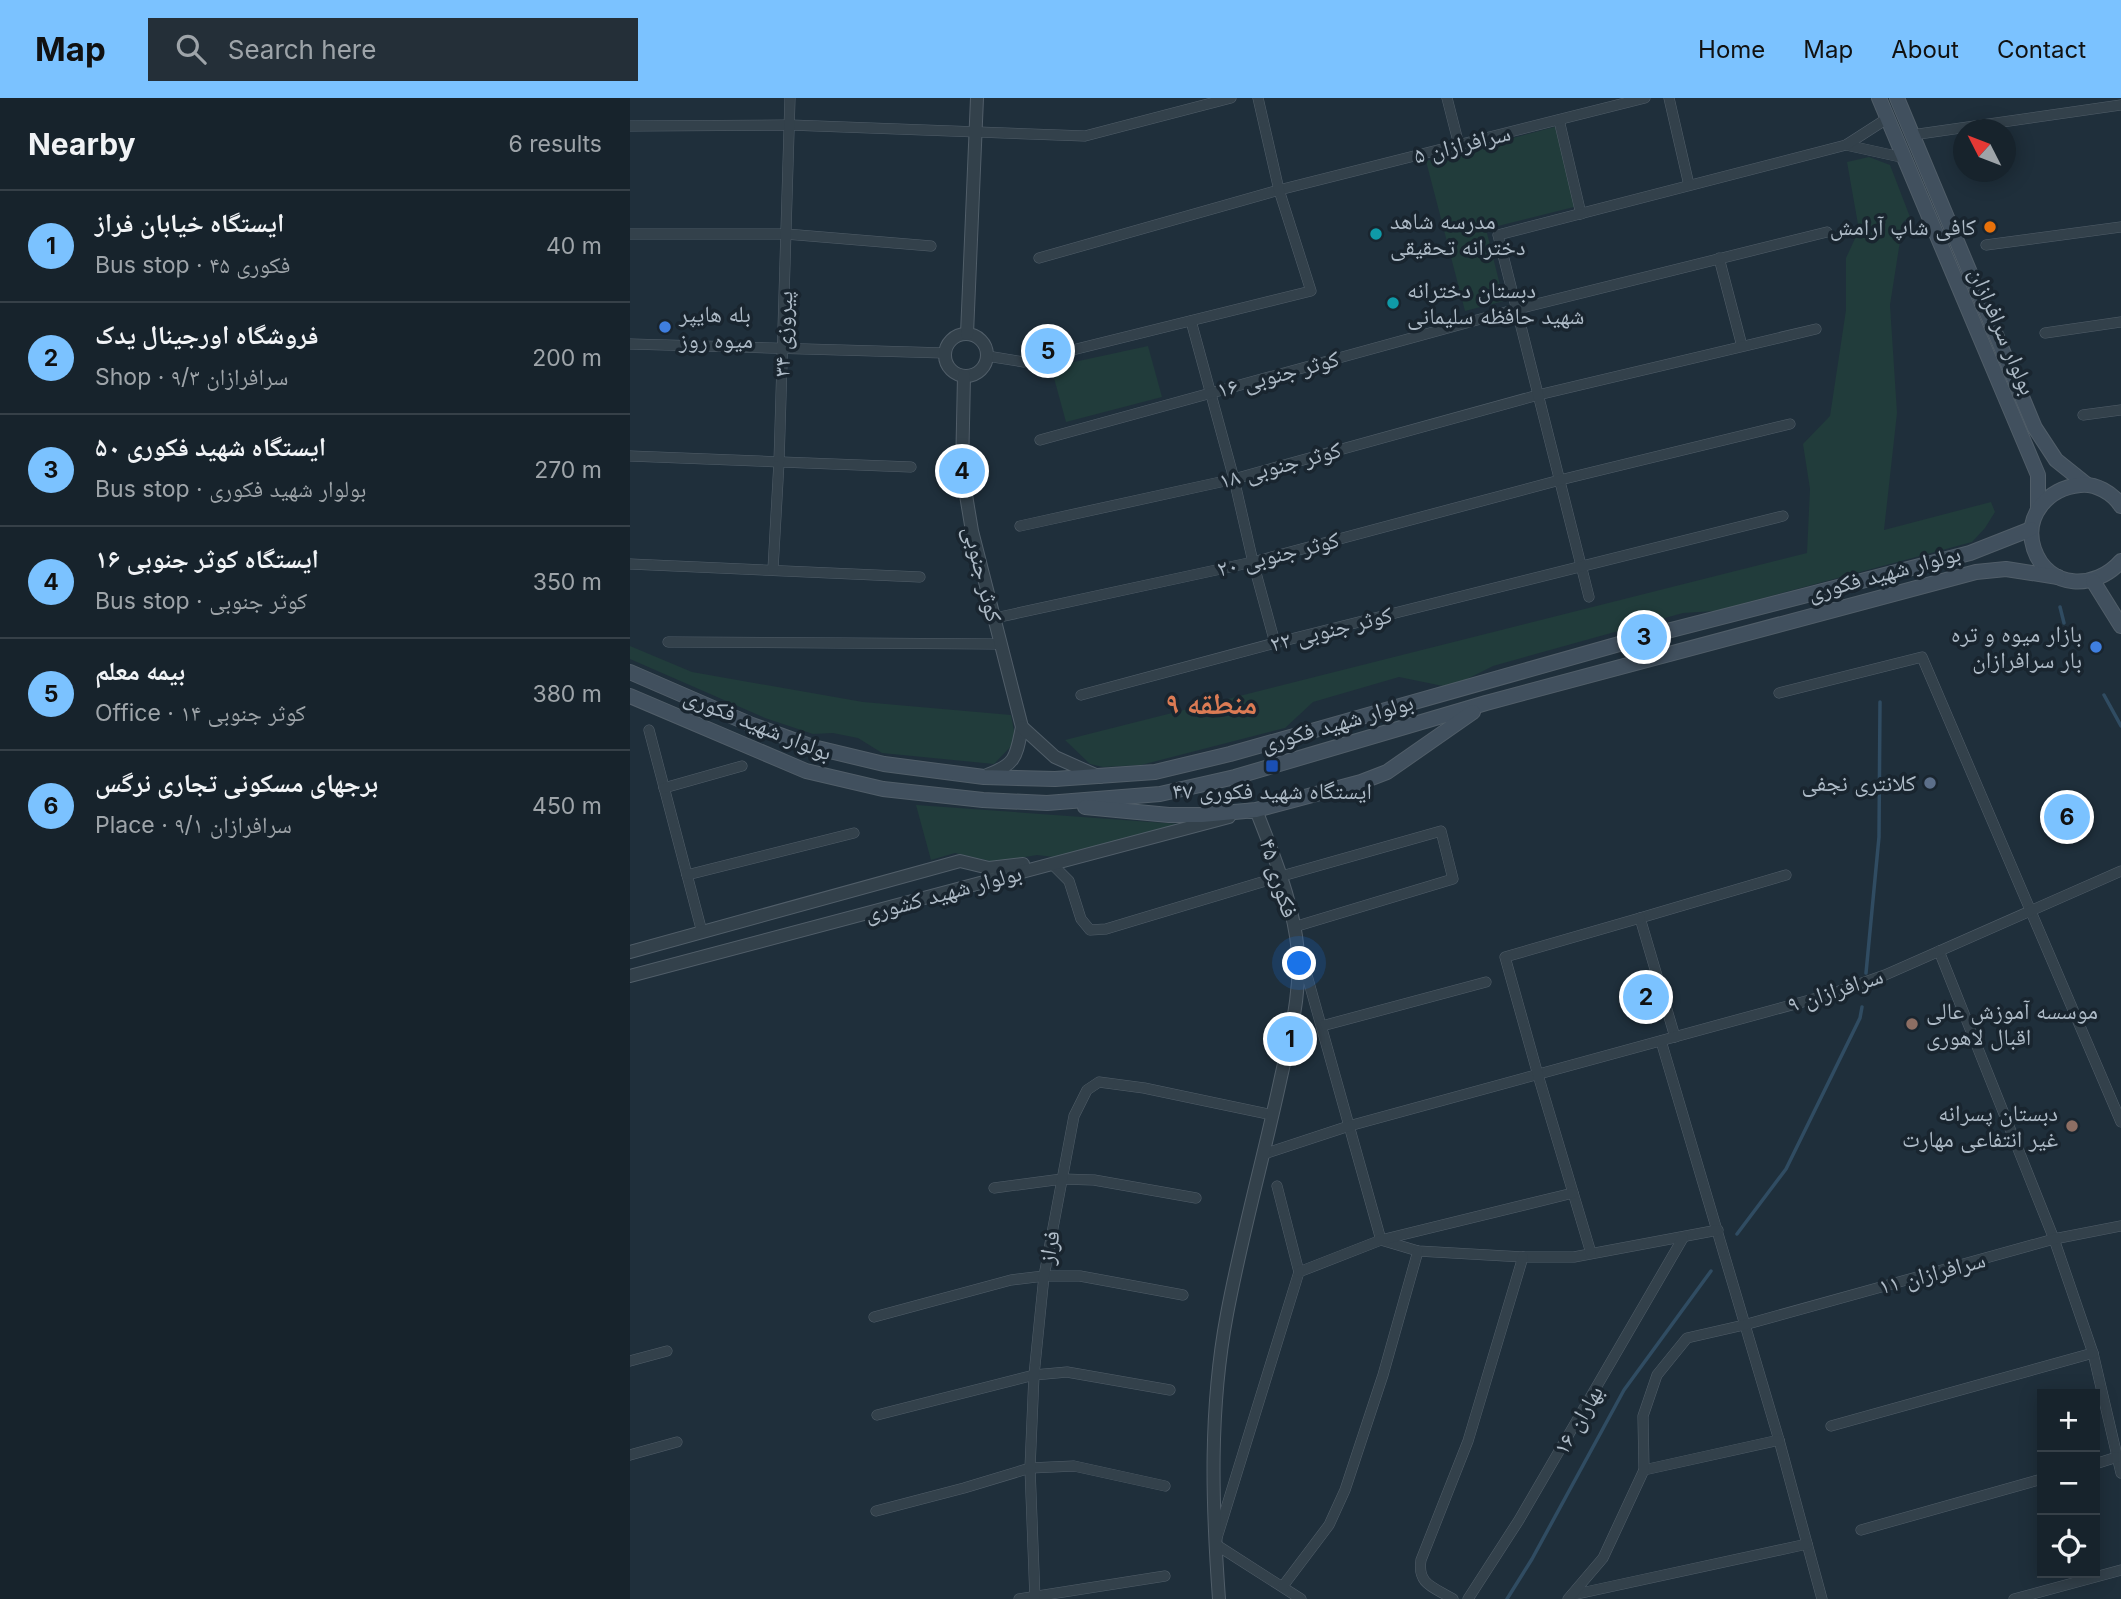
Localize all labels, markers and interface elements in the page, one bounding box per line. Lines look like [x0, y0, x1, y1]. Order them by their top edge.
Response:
search box [148, 18, 638, 81]
text: Map [35, 29, 106, 69]
icon: search [172, 30, 210, 68]
text: Search here [228, 34, 376, 65]
text: Home [1698, 35, 1765, 64]
text: Map [1803, 35, 1853, 64]
text: About [1891, 35, 1959, 64]
text: Contact [1997, 35, 2086, 64]
street label: سرافرازان ۵ [1411, 118, 1513, 170]
north arrow [1953, 119, 2016, 182]
text: Nearby [28, 126, 136, 162]
text: 6 results [508, 130, 602, 158]
text: ایستگاه خیابان فراز [95, 207, 284, 238]
place label: مدرسه شاهد دخترانه تحقیقی [1390, 207, 1525, 261]
place label: کافی شاپ آرامش [1830, 213, 1976, 241]
marker: کافی شاپ آرامش [1982, 219, 1998, 235]
marker: مدرسه شاهد دخترانه تحقیقی [1368, 226, 1384, 242]
text: 1 [46, 232, 56, 260]
text: 40 m [546, 232, 602, 260]
text: Bus stop · فکوری ۴۵ [95, 251, 290, 279]
street label: بولوار سرافرازان [1964, 263, 2042, 399]
place label: دبستان دخترانه شهید حافظه سلیمانی [1407, 276, 1584, 330]
street label: پیروزی ۳۴ [767, 290, 799, 378]
marker: دبستان دخترانه شهید حافظه سلیمانی [1385, 295, 1401, 311]
place label: بله هایپر میوه روز [678, 300, 753, 354]
text: فروشگاه اورجینال یدک [95, 319, 319, 350]
marker: بله هایپر میوه روز [657, 319, 673, 335]
pin: 5 [1025, 325, 1071, 377]
text: 2 [44, 344, 58, 372]
text: 200 m [532, 344, 602, 372]
street label: کوثر جنوبی ۱۶ [1214, 344, 1343, 404]
text: Shop · سرافرازان ۹/۳ [95, 363, 288, 391]
text: ایستگاه شهید فکوری ۵۰ [95, 431, 326, 462]
street label: کوثر جنوبی ۱۸ [1216, 435, 1345, 495]
pin: 4 [939, 445, 985, 497]
text: 3 [44, 456, 58, 484]
text: 270 m [534, 456, 602, 484]
text: Bus stop · بولوار شهید فکوری [95, 475, 366, 503]
street label: کوثر جنوبی [958, 523, 1009, 625]
street label: کوثر جنوبی ۲۰ [1214, 525, 1343, 583]
street label: بولوار شهید فکوری [1804, 539, 1964, 607]
text: ایستگاه کوثر جنوبی ۱۶ [95, 543, 319, 574]
text: 4 [43, 568, 59, 596]
text: 350 m [533, 568, 602, 596]
text: Bus stop · کوثر جنوبی [95, 587, 307, 615]
street label: کوثر جنوبی ۲۲ [1267, 600, 1396, 658]
pin: 3 [1621, 611, 1667, 663]
place label: بازار میوه و تره بار سرافرازان [1951, 620, 2082, 674]
marker: بازار میوه و تره بار سرافرازان [2088, 639, 2104, 655]
text: بیمه معلم [95, 655, 185, 686]
text: 5 [44, 680, 58, 708]
text: 380 m [532, 680, 602, 708]
street label: بولوار شهید فکوری [680, 682, 836, 766]
district label: منطقه ۹ [1165, 685, 1257, 721]
street label: بولوار شهید فکوری [1258, 688, 1416, 758]
text: Office · کوثر جنوبی ۱۴ [95, 699, 306, 727]
marker: ایستگاه شهید فکوری ۴۷ [1264, 758, 1280, 774]
text: برجهای مسکونی تجاری نرگس [95, 767, 378, 798]
place label: کلانتری نجفی [1802, 769, 1916, 797]
marker: کلانتری نجفی [1922, 775, 1938, 791]
place label: ایستگاه شهید فکوری ۴۷ [1172, 777, 1372, 805]
pin: 6 [2044, 791, 2090, 843]
text: 6 [44, 792, 58, 820]
text: 450 m [532, 792, 602, 820]
text: Place · سرافرازان ۹/۱ [95, 811, 292, 839]
street label: فکوری ۴۵ [1254, 835, 1304, 921]
street label: بولوار شهید کشوری [861, 859, 1025, 927]
your location [1282, 946, 1316, 980]
street label: سرافرازان ۹ [1784, 961, 1886, 1019]
pin: 2 [1623, 971, 1669, 1023]
place label: موسسه آموزش عالی اقبال لاهوری [1926, 997, 2098, 1051]
pin: 1 [1267, 1013, 1313, 1065]
marker: موسسه آموزش عالی اقبال لاهوری [1904, 1016, 1920, 1032]
place label: دبستان پسرانه غیر انتفاعی مهارت [1902, 1099, 2058, 1153]
marker: دبستان پسرانه غیر انتفاعی مهارت [2064, 1118, 2080, 1134]
street label: فراز [1032, 1228, 1066, 1267]
street label: سرافرازان ۱۱ [1876, 1245, 1988, 1301]
street label: بهاران ۱۶ [1547, 1380, 1609, 1460]
map controls [2037, 1389, 2100, 1578]
button: + [2037, 1389, 2100, 1452]
button: − [2037, 1452, 2100, 1515]
button: locate [2037, 1515, 2100, 1578]

